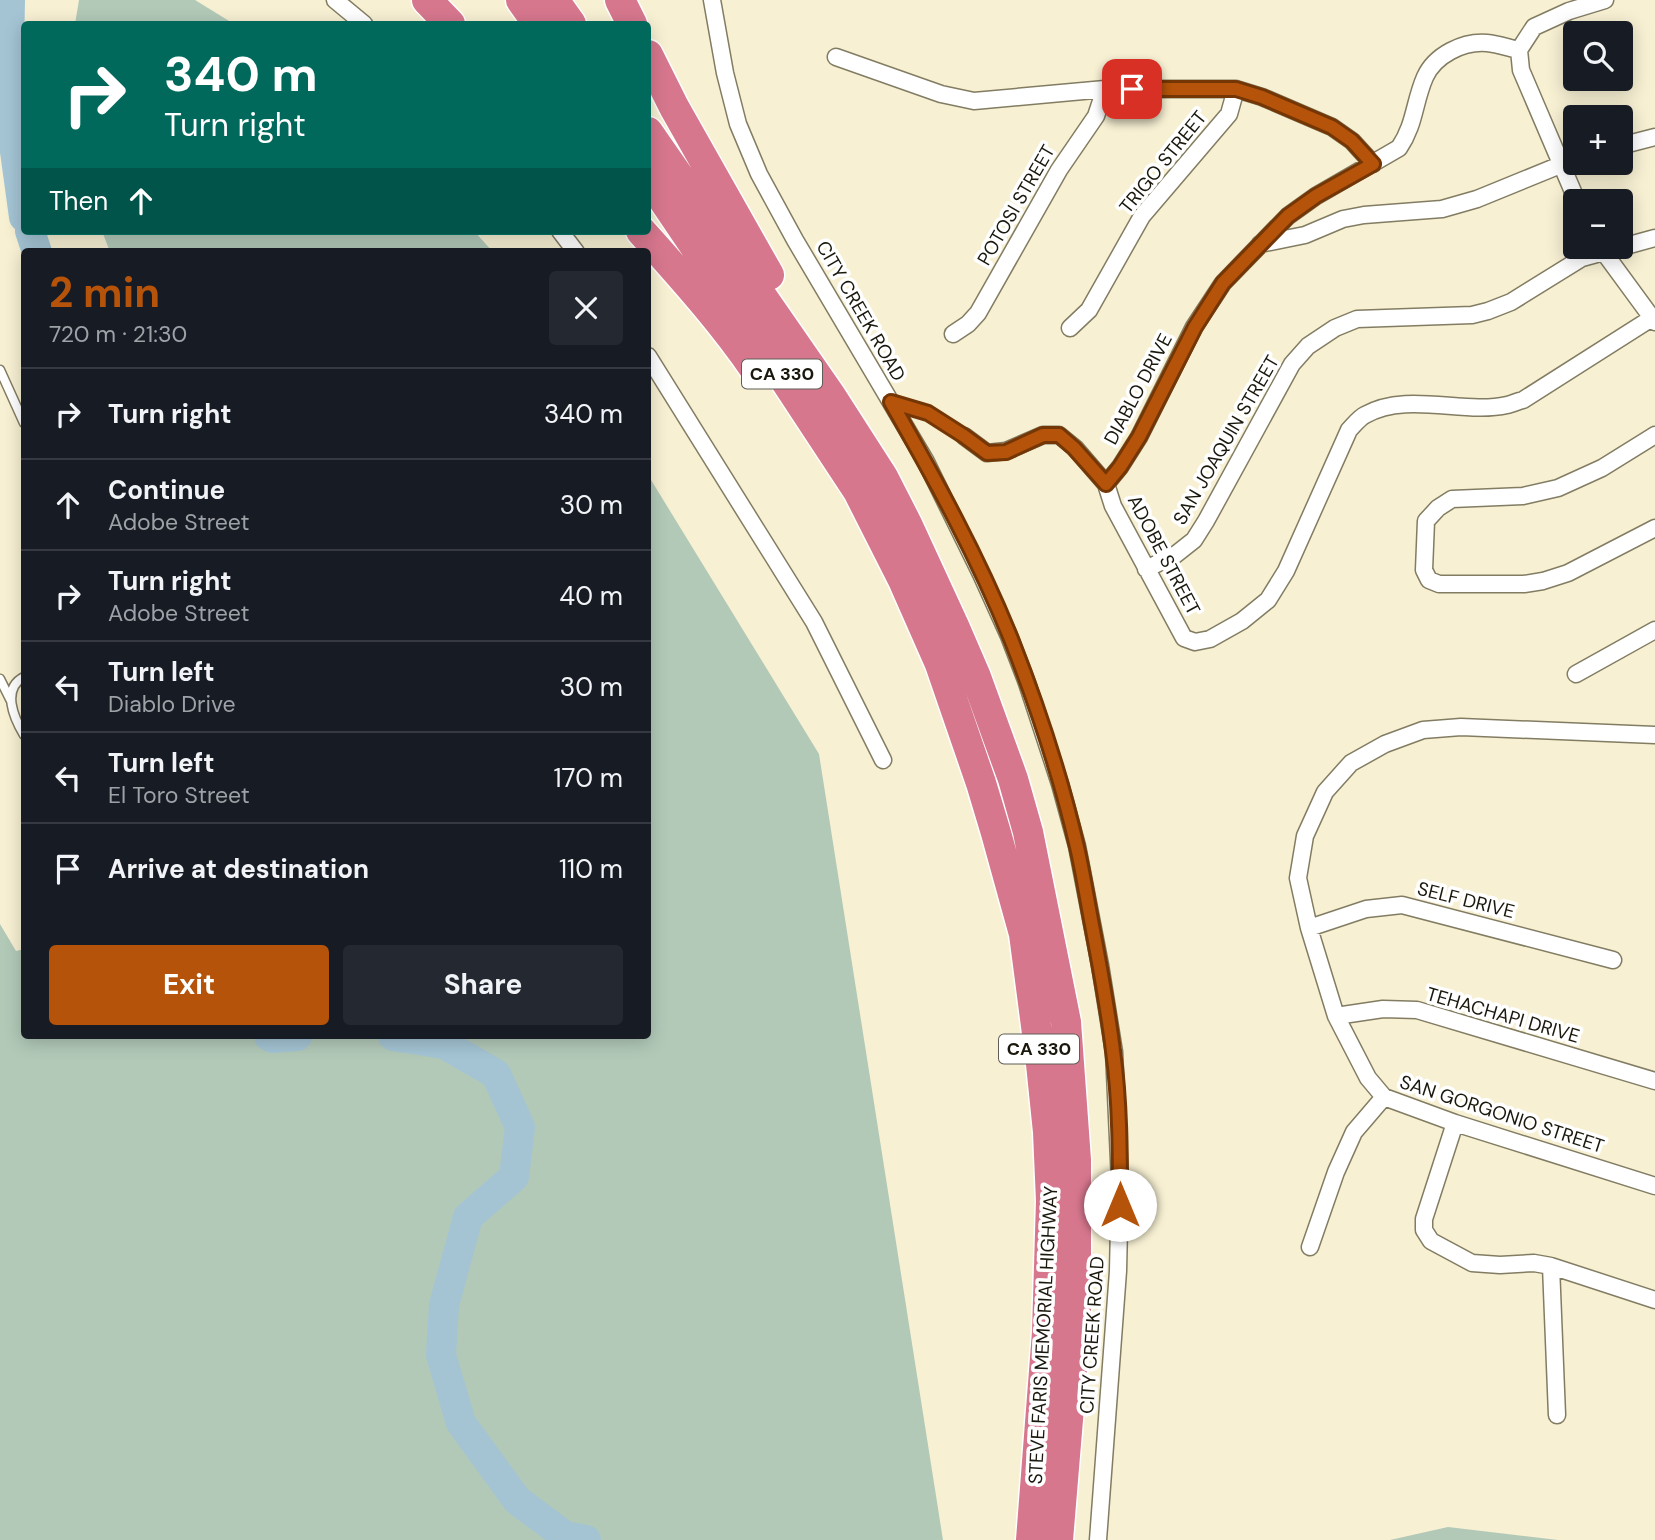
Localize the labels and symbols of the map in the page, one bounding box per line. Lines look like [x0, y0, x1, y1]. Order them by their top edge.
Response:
pin [1102, 59, 1162, 119]
street label: TRIGO STREET [1114, 105, 1212, 219]
street label: POTOSI STREET [971, 140, 1061, 270]
street label: CITY CREEK ROAD [811, 236, 911, 386]
street label: DIABLO DRIVE [1098, 329, 1178, 449]
street label: SAN JOAQUIN STREET [1167, 351, 1285, 529]
road number: CA 330 [742, 360, 822, 388]
street label: ADOBE STREET [1122, 491, 1206, 620]
street label: SELF DRIVE [1415, 876, 1517, 924]
street label: TEHACHAPI DRIVE [1424, 981, 1582, 1049]
road number: CA 330 [999, 1034, 1079, 1064]
street label: SAN GORGONIO STREET [1397, 1069, 1608, 1159]
position arrow [1083, 1168, 1157, 1242]
street label: STEVE FARIS MEMORIAL HIGHWAY [1023, 1185, 1063, 1485]
street label: CITY CREEK ROAD [1074, 1255, 1110, 1415]

